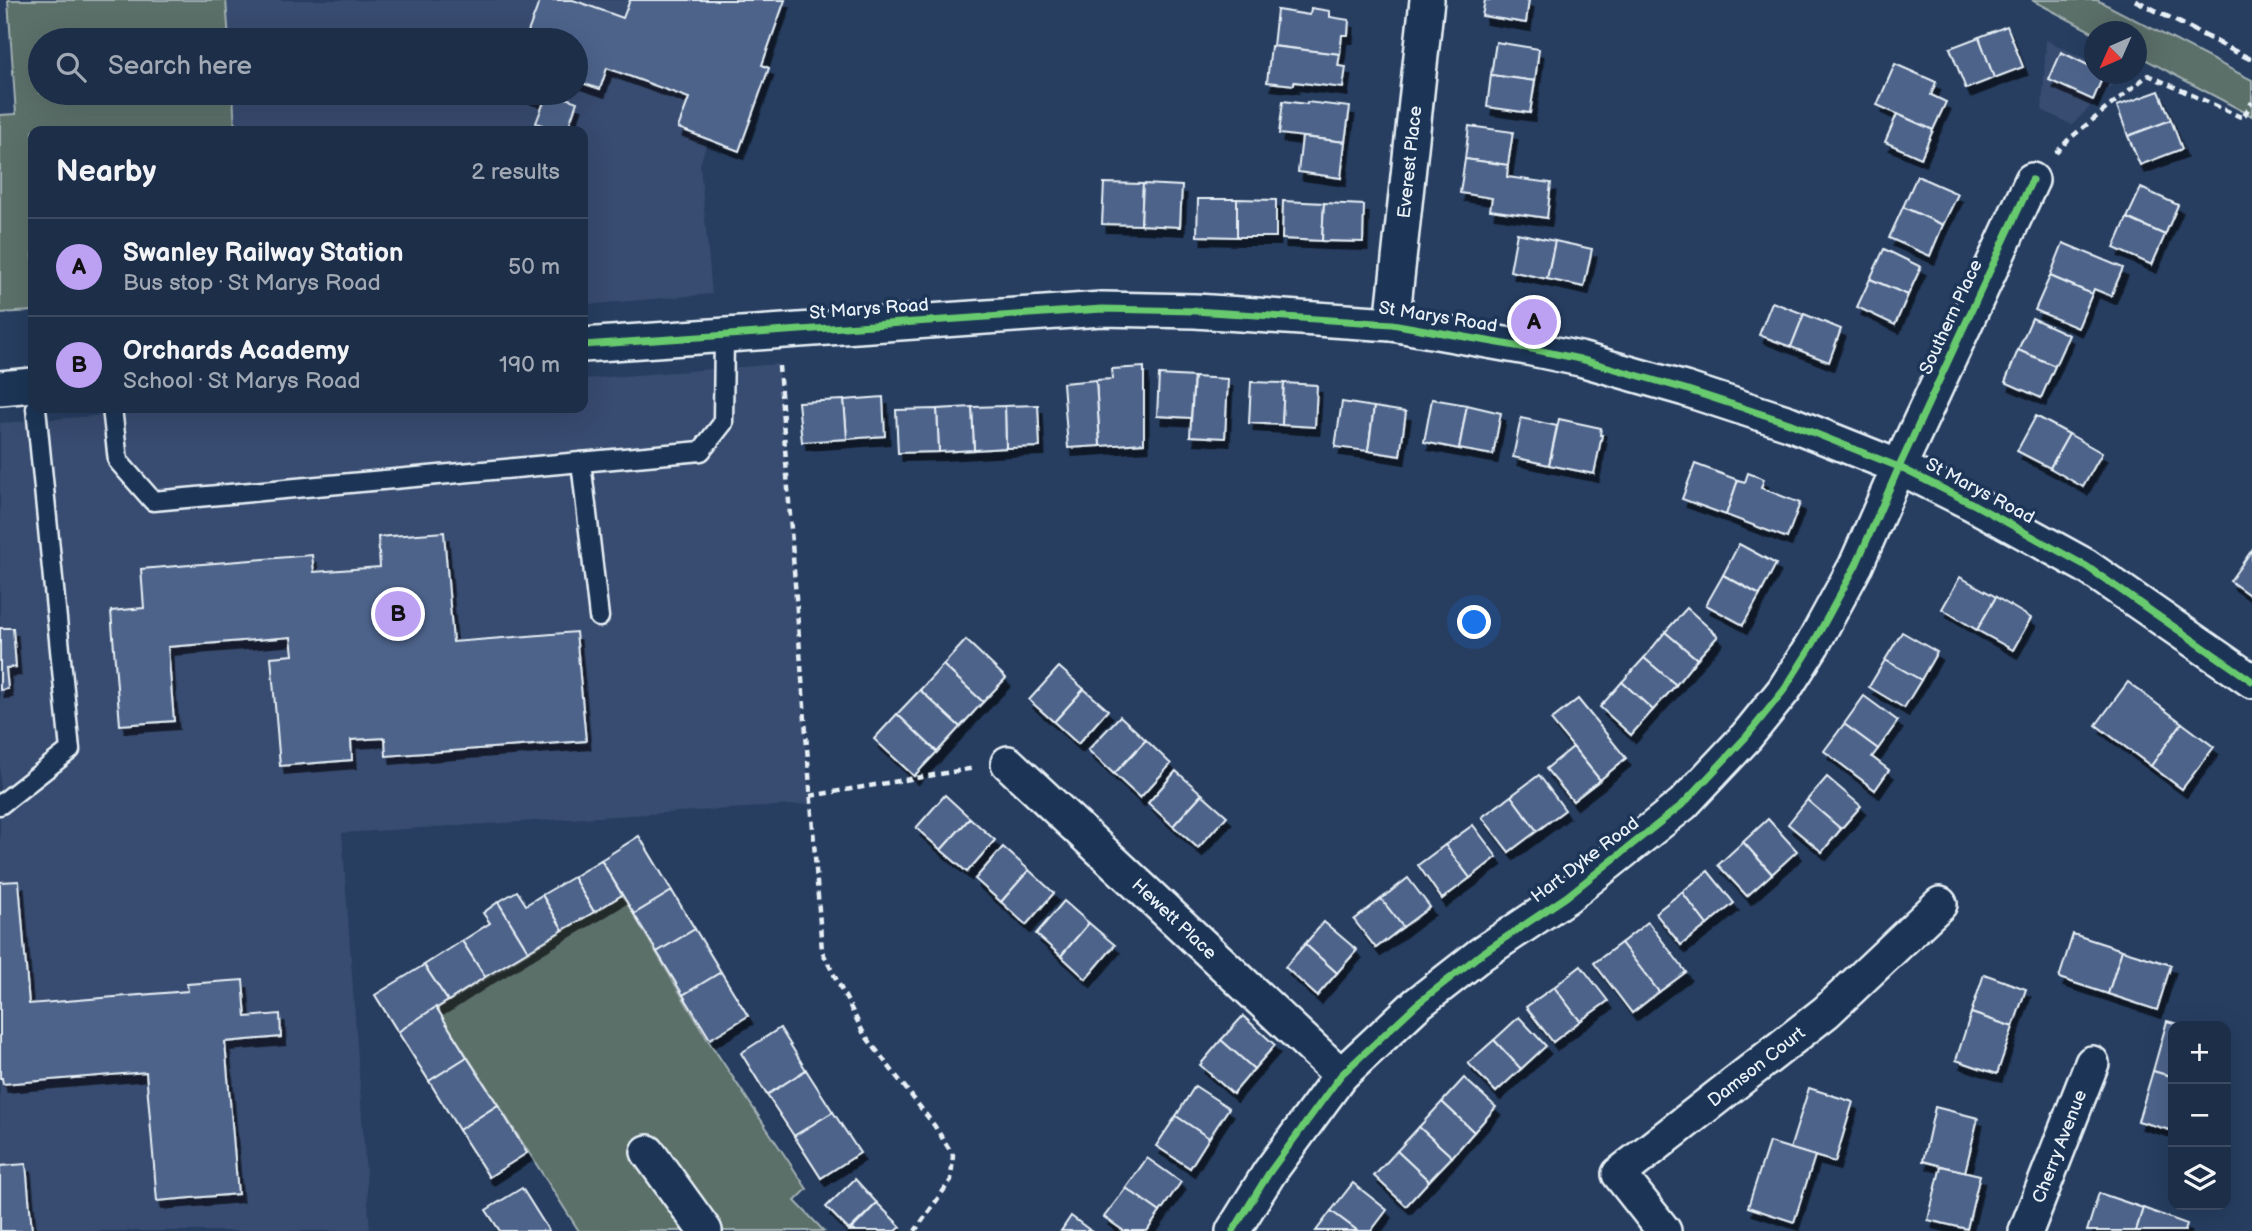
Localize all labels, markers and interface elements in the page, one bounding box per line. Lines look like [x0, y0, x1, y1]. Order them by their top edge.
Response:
north arrow [2084, 21, 2147, 84]
search box [28, 28, 588, 105]
icon: search [52, 48, 90, 86]
text: Search here [108, 51, 252, 82]
street label: Everest Place [1393, 104, 1426, 219]
text: Nearby [56, 154, 156, 190]
text: 2 results [471, 158, 560, 186]
text: Swanley Railway Station [123, 238, 403, 269]
text: A [72, 253, 86, 281]
text: 50 m [508, 253, 560, 281]
street label: Southern Place [1915, 256, 1987, 378]
text: Bus stop · St Marys Road [123, 269, 381, 297]
street label: St Marys Road [809, 294, 929, 324]
pin: A [1511, 296, 1557, 348]
street label: St Marys Road [1377, 297, 1499, 337]
text: Orchards Academy [123, 336, 349, 367]
text: B [71, 351, 87, 379]
text: 190 m [499, 351, 560, 379]
text: School · St Marys Road [123, 367, 361, 395]
street label: St Marys Road [1922, 454, 2038, 528]
pin: B [375, 588, 421, 640]
your location [1457, 605, 1491, 639]
street label: Hart Dyke Road [1527, 813, 1643, 907]
street label: Hewett Place [1128, 874, 1221, 964]
map controls [2168, 1021, 2231, 1210]
button: + [2168, 1021, 2231, 1084]
street label: Damson Court [1704, 1022, 1809, 1111]
button: − [2168, 1084, 2231, 1147]
street label: Cherry Avenue [2028, 1086, 2091, 1206]
button: layers [2168, 1147, 2231, 1210]

